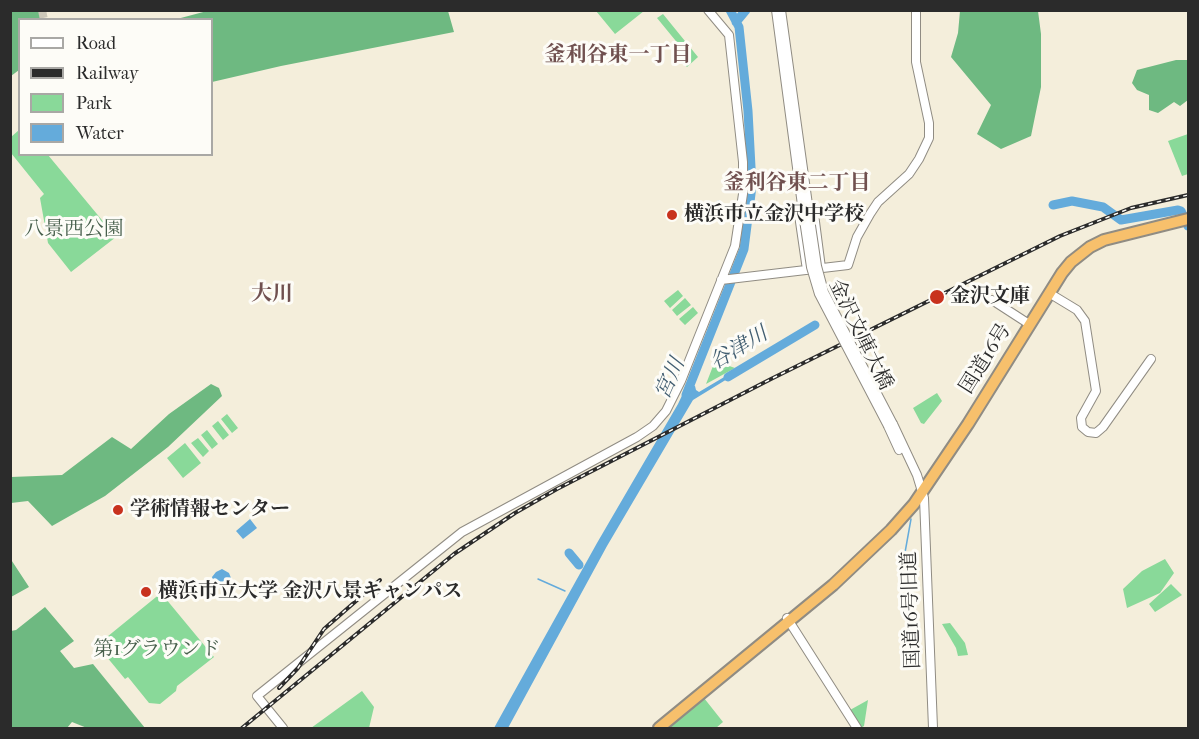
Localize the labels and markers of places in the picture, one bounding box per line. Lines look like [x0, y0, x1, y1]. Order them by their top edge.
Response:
place label: 横浜市立金沢中学校 [684, 203, 864, 227]
marker: 横浜市立金沢中学校 [665, 208, 679, 222]
place label: 金沢文庫 [950, 285, 1030, 309]
marker: 金沢文庫 [928, 288, 946, 306]
place label: 学術情報センター [130, 498, 290, 522]
marker: 学術情報センター [111, 503, 125, 517]
place label: 横浜市立大学 金沢八景キャンパス [158, 580, 462, 604]
marker: 横浜市立大学 金沢八景キャンパス [139, 585, 153, 599]

